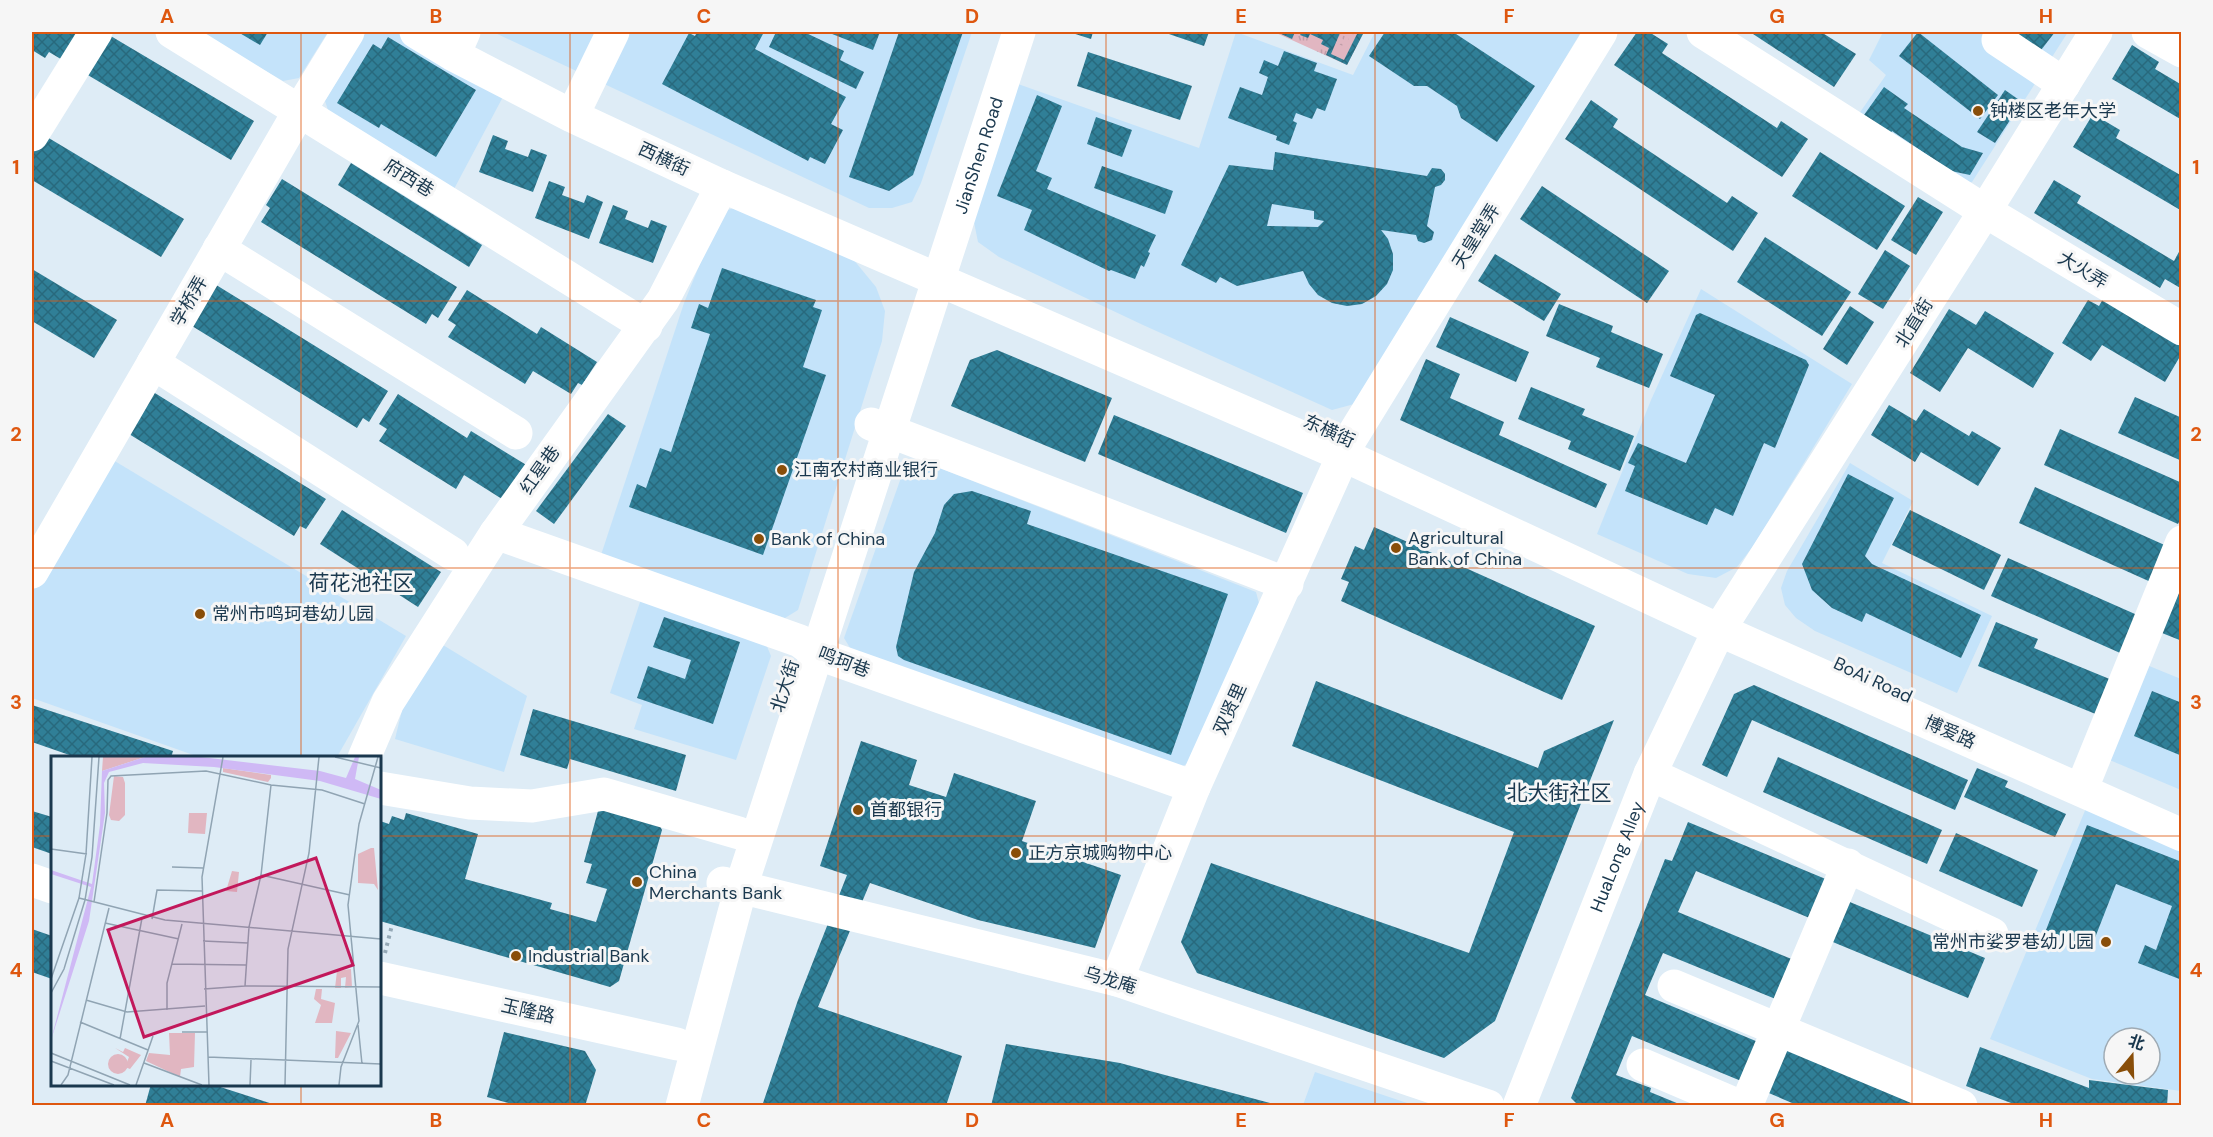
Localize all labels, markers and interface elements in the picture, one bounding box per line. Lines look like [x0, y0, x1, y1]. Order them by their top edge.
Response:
text: A [160, 3, 174, 29]
text: B [430, 3, 442, 29]
text: C [697, 3, 711, 29]
text: D [965, 3, 979, 29]
text: E [1235, 3, 1247, 29]
text: F [1503, 3, 1515, 29]
text: G [1769, 3, 1785, 29]
text: H [2039, 3, 2053, 29]
street label: JianShen Road [949, 94, 1009, 217]
place label: 钟楼区老年大学 [1990, 99, 2116, 123]
marker: 钟楼区老年大学 [1971, 104, 1985, 118]
street label: 西横街 [634, 137, 694, 181]
text: 1 [12, 154, 20, 180]
street label: 府西巷 [380, 154, 438, 202]
text: 1 [2192, 154, 2200, 180]
street label: 天皇堂弄 [1447, 199, 1505, 273]
street label: 大火弄 [2054, 246, 2112, 294]
street label: 学桥弄 [165, 272, 213, 330]
street label: 北直街 [1890, 294, 1938, 352]
street label: 东横街 [1299, 409, 1359, 453]
text: 2 [10, 421, 22, 447]
text: 2 [2190, 421, 2202, 447]
street label: 红星巷 [515, 441, 565, 499]
place label: 江南农村商业银行 [794, 458, 938, 482]
marker: 江南农村商业银行 [775, 463, 789, 477]
place label: Agricultural Bank of China [1408, 526, 1522, 571]
place label: Bank of China [771, 527, 885, 551]
marker: Bank of China [752, 532, 766, 546]
marker: Agricultural Bank of China [1389, 541, 1403, 555]
district label: 荷花池社区 [309, 569, 414, 597]
place label: 常州市鸣珂巷幼儿园 [212, 602, 374, 626]
marker: 常州市鸣珂巷幼儿园 [193, 607, 207, 621]
street label: 鸣珂巷 [814, 641, 874, 683]
street label: BoAi Road [1830, 651, 1916, 709]
street label: 北大街 [765, 657, 805, 715]
street label: 双贤里 [1208, 679, 1252, 739]
text: 3 [10, 689, 22, 715]
text: 3 [2190, 689, 2202, 715]
street label: 博爱路 [1920, 710, 1980, 754]
inset map [51, 756, 381, 1086]
district label: 北大街社区 [1507, 779, 1612, 807]
place label: 首都银行 [870, 798, 942, 822]
street label: HuaLong Alley [1585, 798, 1650, 916]
marker: 首都银行 [851, 803, 865, 817]
place label: 正方京城购物中心 [1028, 841, 1172, 865]
marker: 正方京城购物中心 [1009, 846, 1023, 860]
place label: China Merchants Bank [649, 860, 782, 905]
marker: China Merchants Bank [630, 875, 644, 889]
place label: 常州市娑罗巷幼儿园 [1932, 930, 2094, 954]
marker: 常州市娑罗巷幼儿园 [2099, 935, 2113, 949]
place label: Industrial Bank [528, 944, 649, 968]
marker: Industrial Bank [509, 949, 523, 963]
text: 4 [10, 957, 23, 983]
text: 4 [2190, 957, 2203, 983]
street label: 乌龙庵 [1081, 961, 1139, 999]
street label: 玉隆路 [499, 993, 557, 1029]
north arrow [2102, 1026, 2162, 1086]
text: 北 [2126, 1030, 2148, 1055]
text: A [160, 1107, 174, 1133]
text: B [430, 1107, 442, 1133]
text: C [697, 1107, 711, 1133]
text: D [965, 1107, 979, 1133]
text: E [1235, 1107, 1247, 1133]
text: F [1503, 1107, 1515, 1133]
text: G [1769, 1107, 1785, 1133]
text: H [2039, 1107, 2053, 1133]

